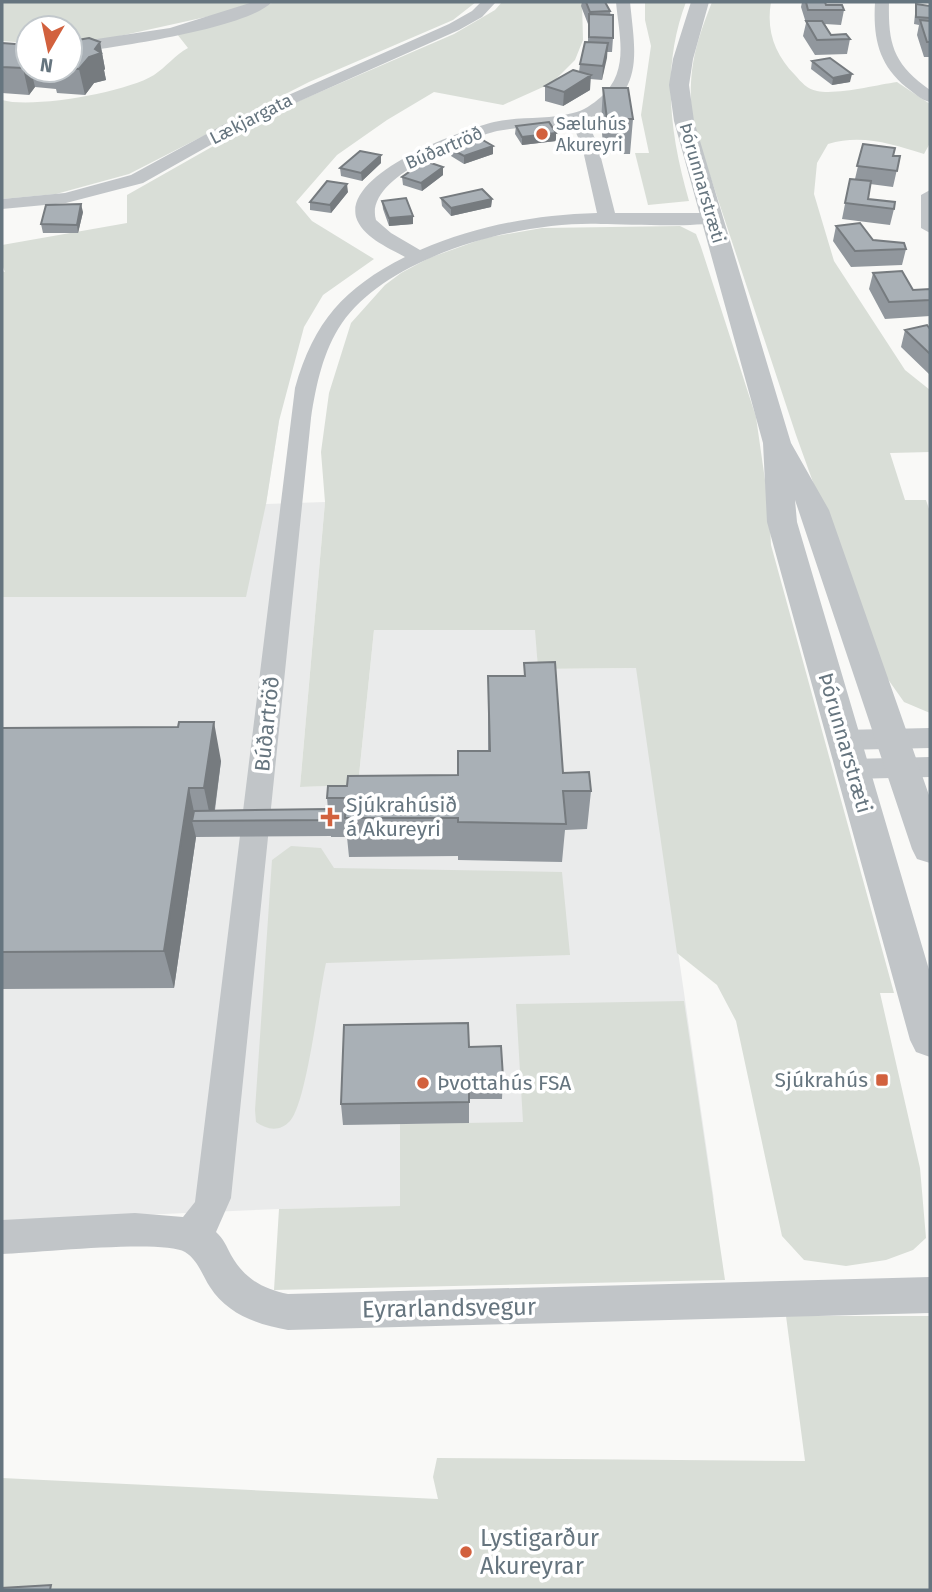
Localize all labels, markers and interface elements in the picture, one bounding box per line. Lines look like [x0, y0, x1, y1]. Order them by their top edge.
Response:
north arrow [14, 14, 84, 84]
text: N [38, 53, 54, 78]
street label: Lækjargata [206, 89, 296, 149]
place label: Sæluhús Akureyri [556, 113, 626, 156]
street label: Þórunnarstræti [674, 120, 730, 246]
street label: Búðartröð [402, 122, 486, 174]
marker: Sæluhús Akureyri [534, 126, 550, 142]
street label: Þórunnarstræti [813, 670, 877, 816]
street label: Búðartröð [249, 675, 285, 773]
place label: Sjúkrahúsið á Akureyri [346, 792, 457, 842]
marker: Sjúkrahúsið á Akureyri [320, 807, 340, 827]
place label: Sjúkrahús [775, 1067, 868, 1093]
place label: Þvottahús FSA [437, 1070, 571, 1096]
marker: Sjúkrahús [874, 1072, 890, 1088]
marker: Þvottahús FSA [415, 1075, 431, 1091]
street label: Eyrarlandsvegur [362, 1292, 537, 1324]
place label: Lystigarður Akureyrar [480, 1524, 600, 1580]
marker: Lystigarður Akureyrar [458, 1544, 474, 1560]

